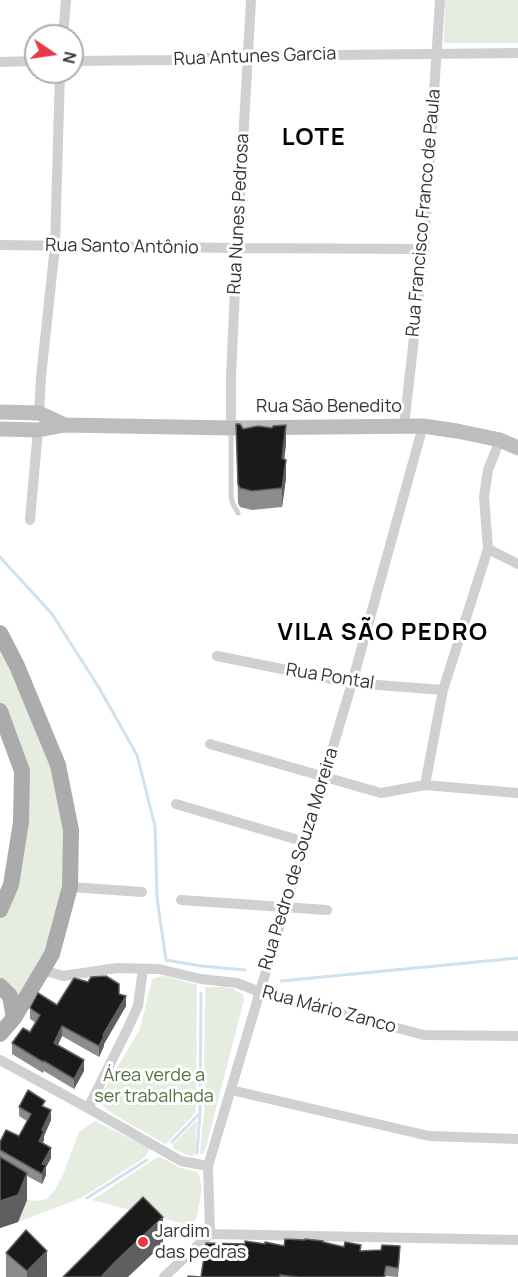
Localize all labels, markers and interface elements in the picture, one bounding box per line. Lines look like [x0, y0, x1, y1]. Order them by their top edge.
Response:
north arrow [24, 24, 84, 84]
street label: Rua Antunes Garcia [173, 43, 337, 71]
text: N [58, 50, 82, 66]
street label: Rua Francisco Franco de Paula [402, 88, 446, 338]
district label: LOTE [282, 124, 346, 152]
street label: Rua Nunes Pedrosa [224, 133, 254, 295]
street label: Rua Santo Antônio [45, 235, 199, 259]
street label: Rua São Benedito [256, 396, 402, 418]
district label: VILA SÃO PEDRO [278, 619, 488, 647]
street label: Rua Pontal [284, 659, 376, 695]
street label: Rua Pedro de Souza Moreira [255, 745, 343, 973]
street label: Rua Mário Zanco [260, 982, 398, 1038]
park label: Área verde a ser trabalhada [94, 1065, 214, 1108]
place label: Jardim das pedras [155, 1221, 246, 1264]
marker: Jardim das pedras [136, 1235, 150, 1249]

